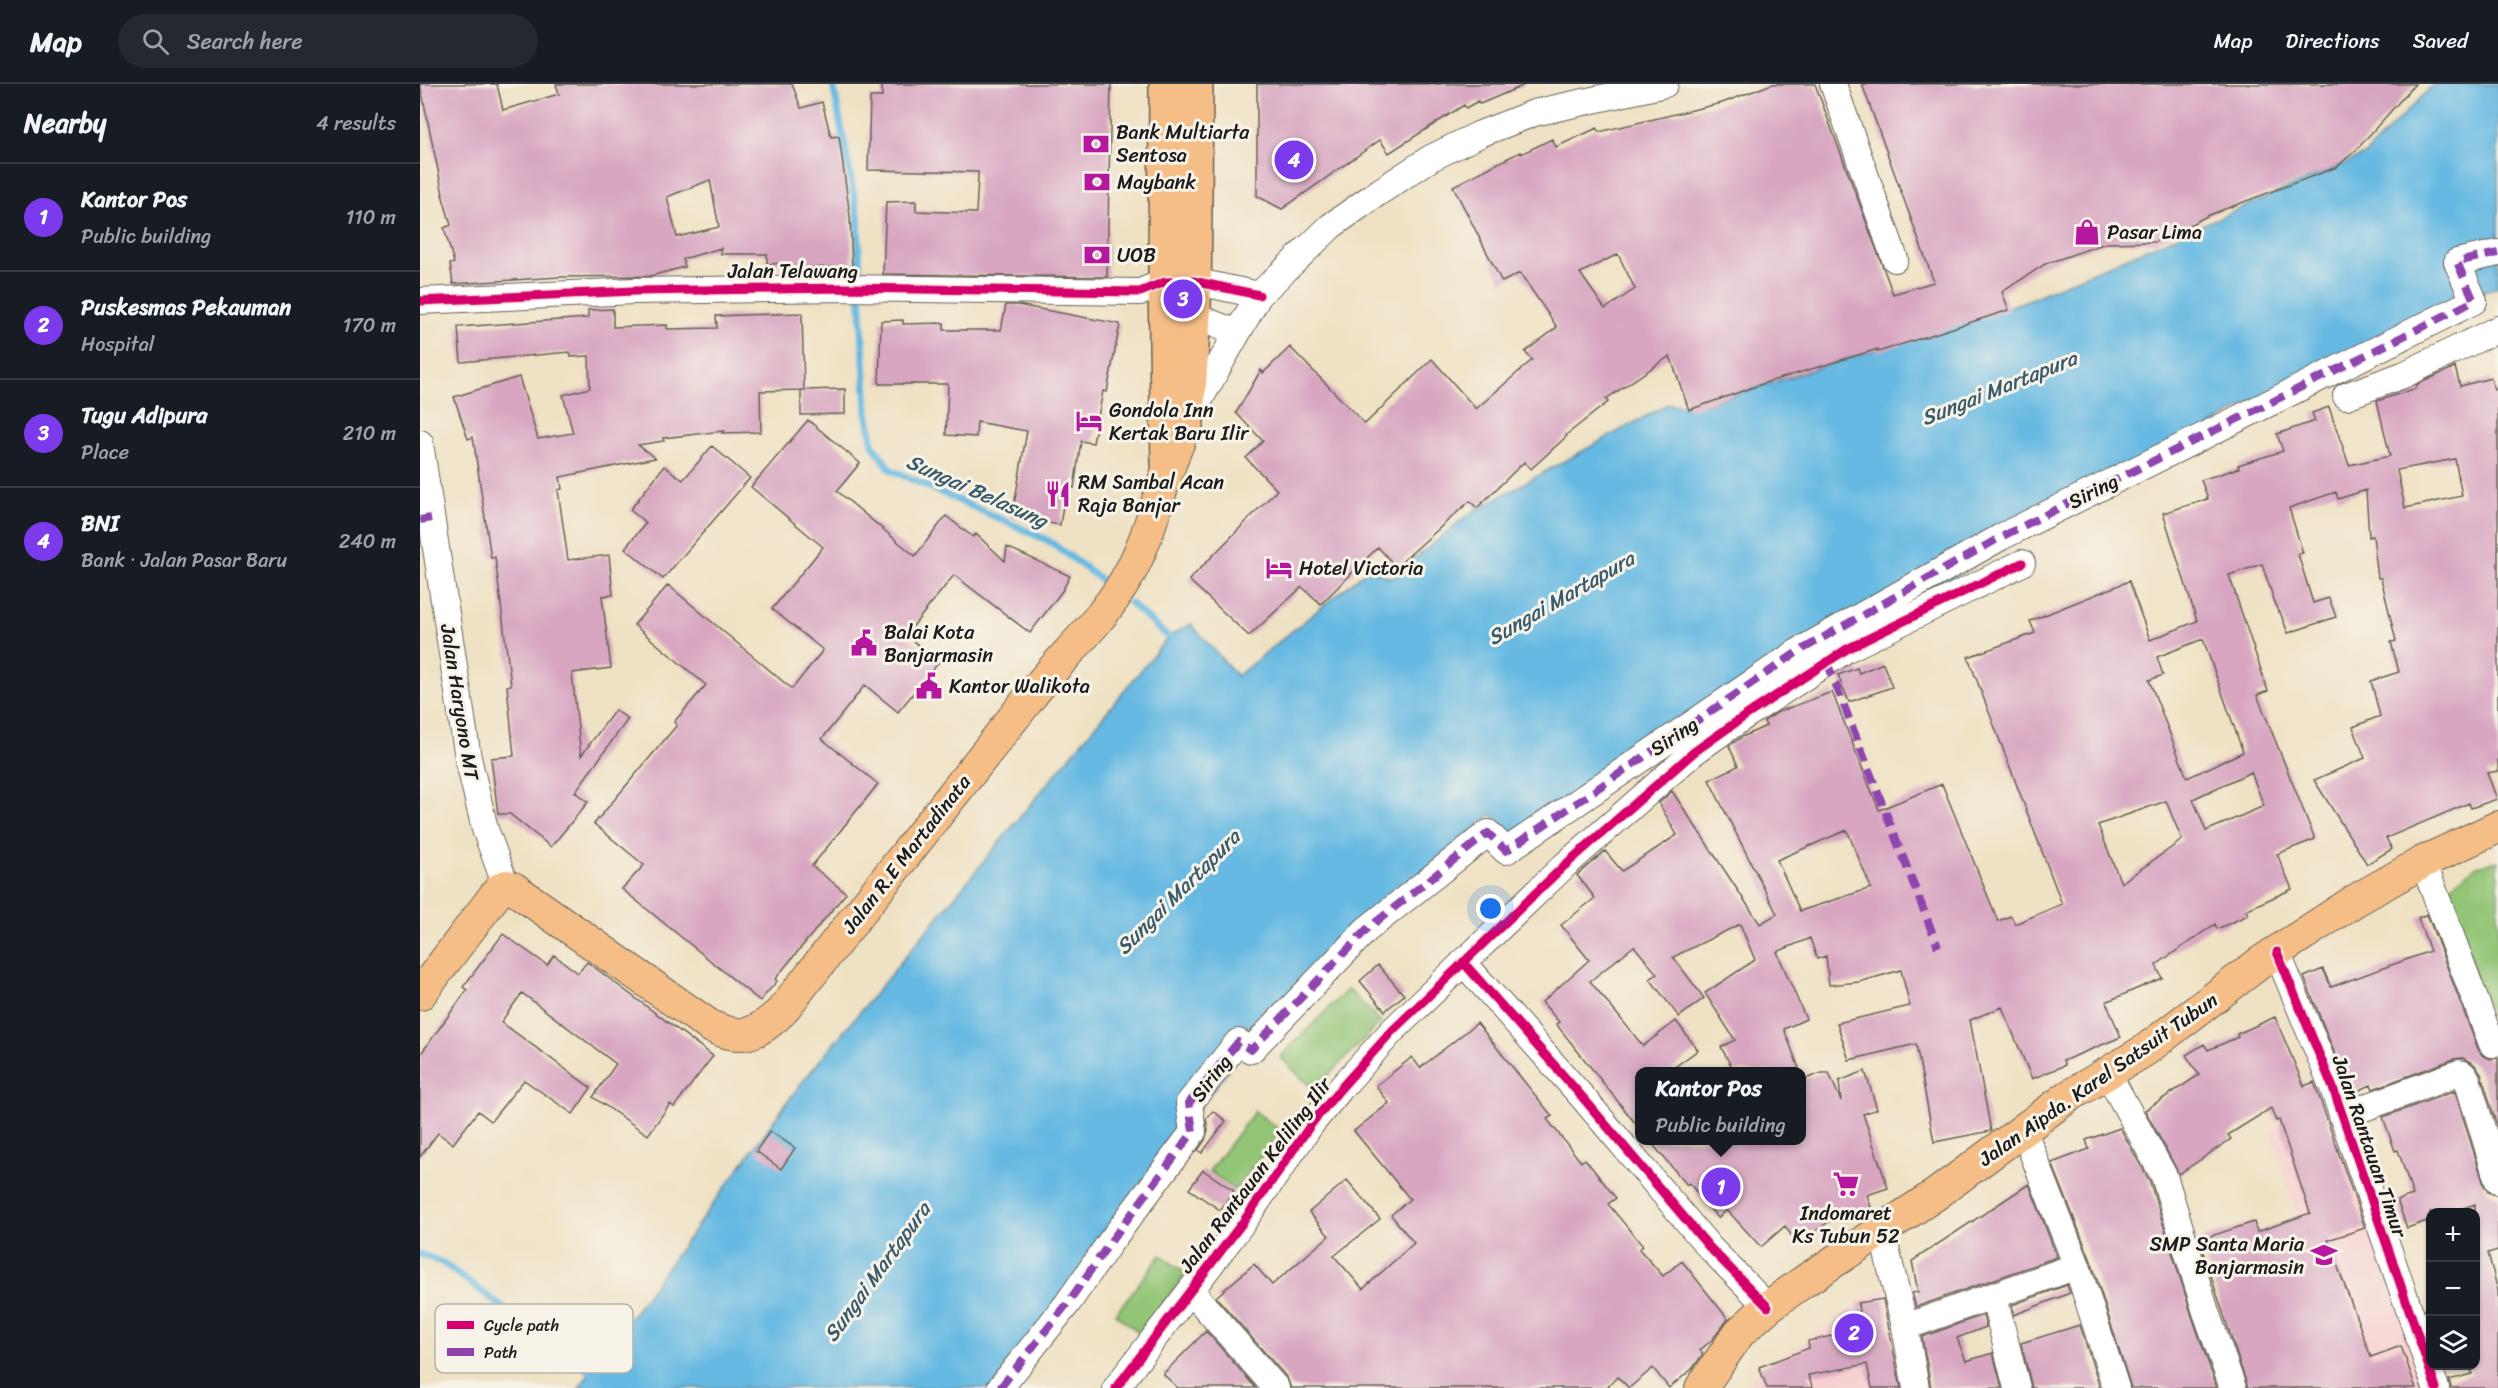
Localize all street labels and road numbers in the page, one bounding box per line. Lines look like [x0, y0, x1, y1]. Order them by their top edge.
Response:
street label: Jalan Telawang [727, 254, 858, 289]
street label: Siring [2062, 464, 2125, 519]
street label: Jalan Haryono MT [430, 621, 489, 784]
street label: Siring [1643, 707, 1706, 766]
street label: Jalan R.E Martadinata [832, 766, 981, 942]
street label: Jalan Aipda. Karel Satsuit Tubun [1970, 983, 2225, 1176]
street label: Siring [1182, 1047, 1241, 1110]
street label: Jalan Rantauan Timur [2322, 1049, 2418, 1244]
street label: Jalan Rantauan Keliling Ilir [1169, 1068, 1342, 1282]

